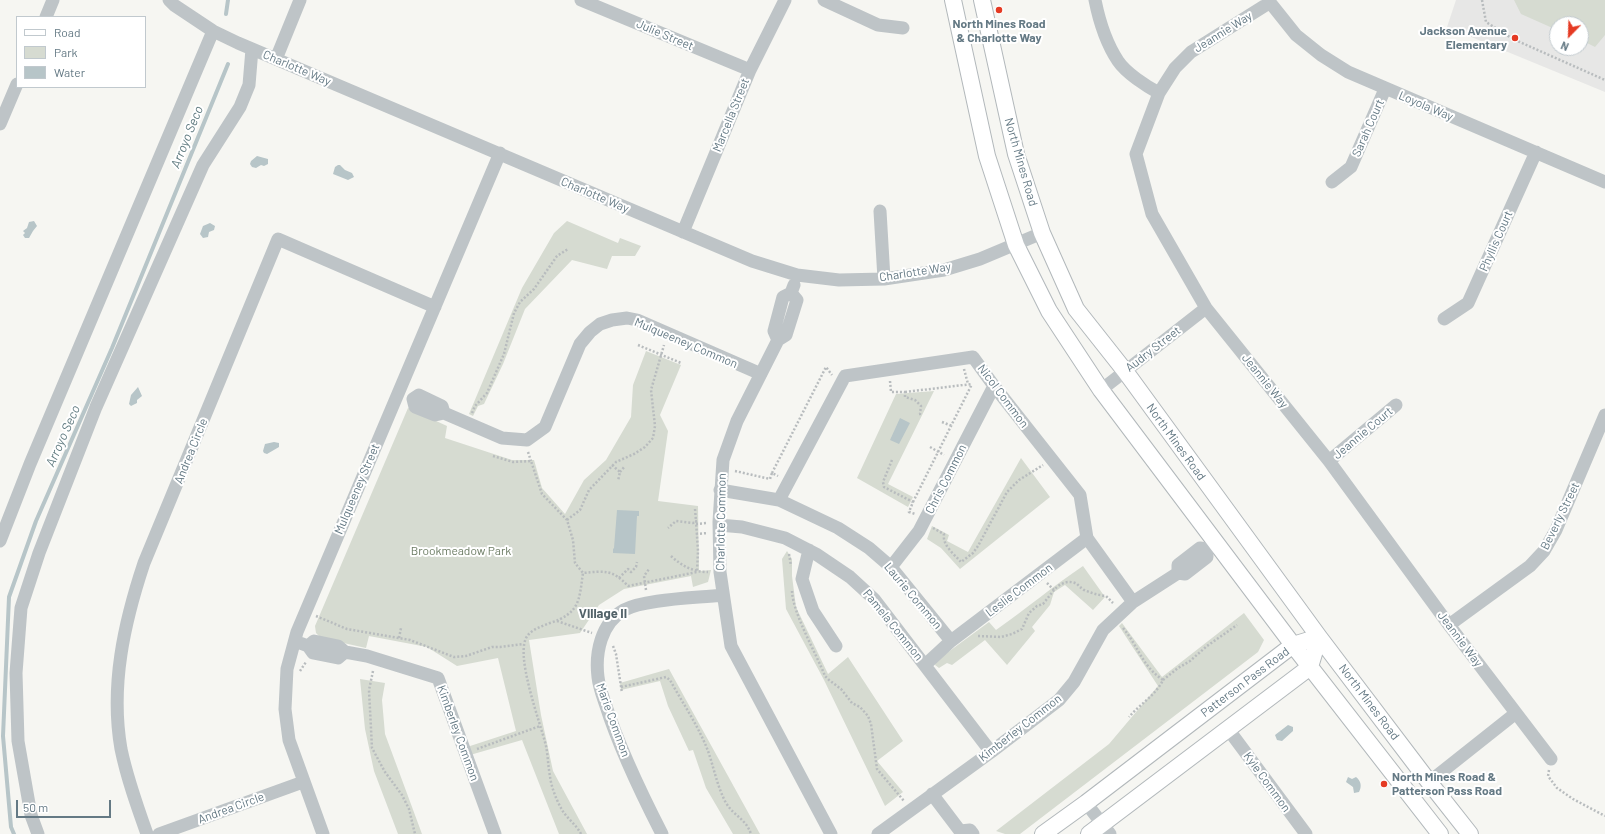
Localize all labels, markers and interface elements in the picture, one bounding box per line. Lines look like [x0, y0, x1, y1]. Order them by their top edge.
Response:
marker: North Mines Road & Charlotte Way [994, 5, 1004, 15]
street label: Jeannie Way [1191, 8, 1255, 56]
legend [16, 16, 146, 88]
north arrow [1549, 16, 1589, 56]
street label: Julie Street [634, 17, 696, 53]
place label: North Mines Road & Charlotte Way [952, 17, 1046, 45]
place label: Jackson Avenue Elementary [1420, 24, 1507, 52]
text: Road [54, 25, 81, 39]
marker: Jackson Avenue Elementary [1510, 33, 1520, 43]
text: N [1559, 39, 1570, 54]
text: Park [54, 45, 78, 59]
street label: Charlotte Way [261, 47, 333, 89]
text: Water [54, 65, 85, 79]
street label: Marcella Street [710, 76, 752, 154]
street label: Loyola Way [1397, 88, 1455, 124]
street label: Sarah Court [1349, 97, 1387, 159]
water label: Arroyo Seco [167, 104, 207, 170]
street label: North Mines Road [1001, 116, 1041, 208]
street label: Charlotte Way [559, 174, 631, 216]
street label: Phyllis Court [1476, 208, 1516, 274]
street label: Charlotte Way [878, 259, 952, 285]
street label: Mulqueeney Common [632, 315, 740, 371]
street label: Audry Street [1123, 323, 1183, 375]
street label: Jeannie Way [1239, 351, 1291, 411]
street label: Nicol Common [974, 361, 1032, 431]
street label: North Mines Road [1143, 401, 1209, 483]
water label: Arroyo Seco [42, 403, 84, 469]
street label: Jeannie Court [1330, 404, 1396, 462]
street label: Andrea Circle [171, 416, 211, 486]
street label: Mulqueeney Street [331, 442, 383, 536]
street label: Chris Common [922, 442, 970, 516]
street label: Charlotte Common [713, 473, 729, 571]
street label: Beverly Street [1537, 480, 1583, 552]
park label: Brookmeadow Park [411, 544, 511, 558]
street label: Laurie Common [881, 560, 945, 632]
street label: Leslie Common [983, 560, 1055, 620]
street label: Pamela Common [860, 587, 926, 663]
district label: Village II [579, 606, 627, 622]
street label: Jeannie Way [1434, 608, 1486, 670]
street label: Patterson Pass Road [1198, 644, 1292, 720]
street label: North Mines Road [1336, 661, 1402, 743]
street label: Marie Common [593, 681, 633, 759]
street label: Kimberley Common [434, 683, 482, 783]
street label: Kimberley Common [976, 691, 1064, 765]
street label: Kyle Common [1240, 749, 1294, 815]
place label: North Mines Road & Patterson Pass Road [1392, 770, 1502, 798]
marker: North Mines Road & Patterson Pass Road [1379, 779, 1389, 789]
street label: Andrea Circle [196, 789, 266, 827]
scale bar [18, 792, 113, 818]
text: 50 m [23, 800, 48, 814]

